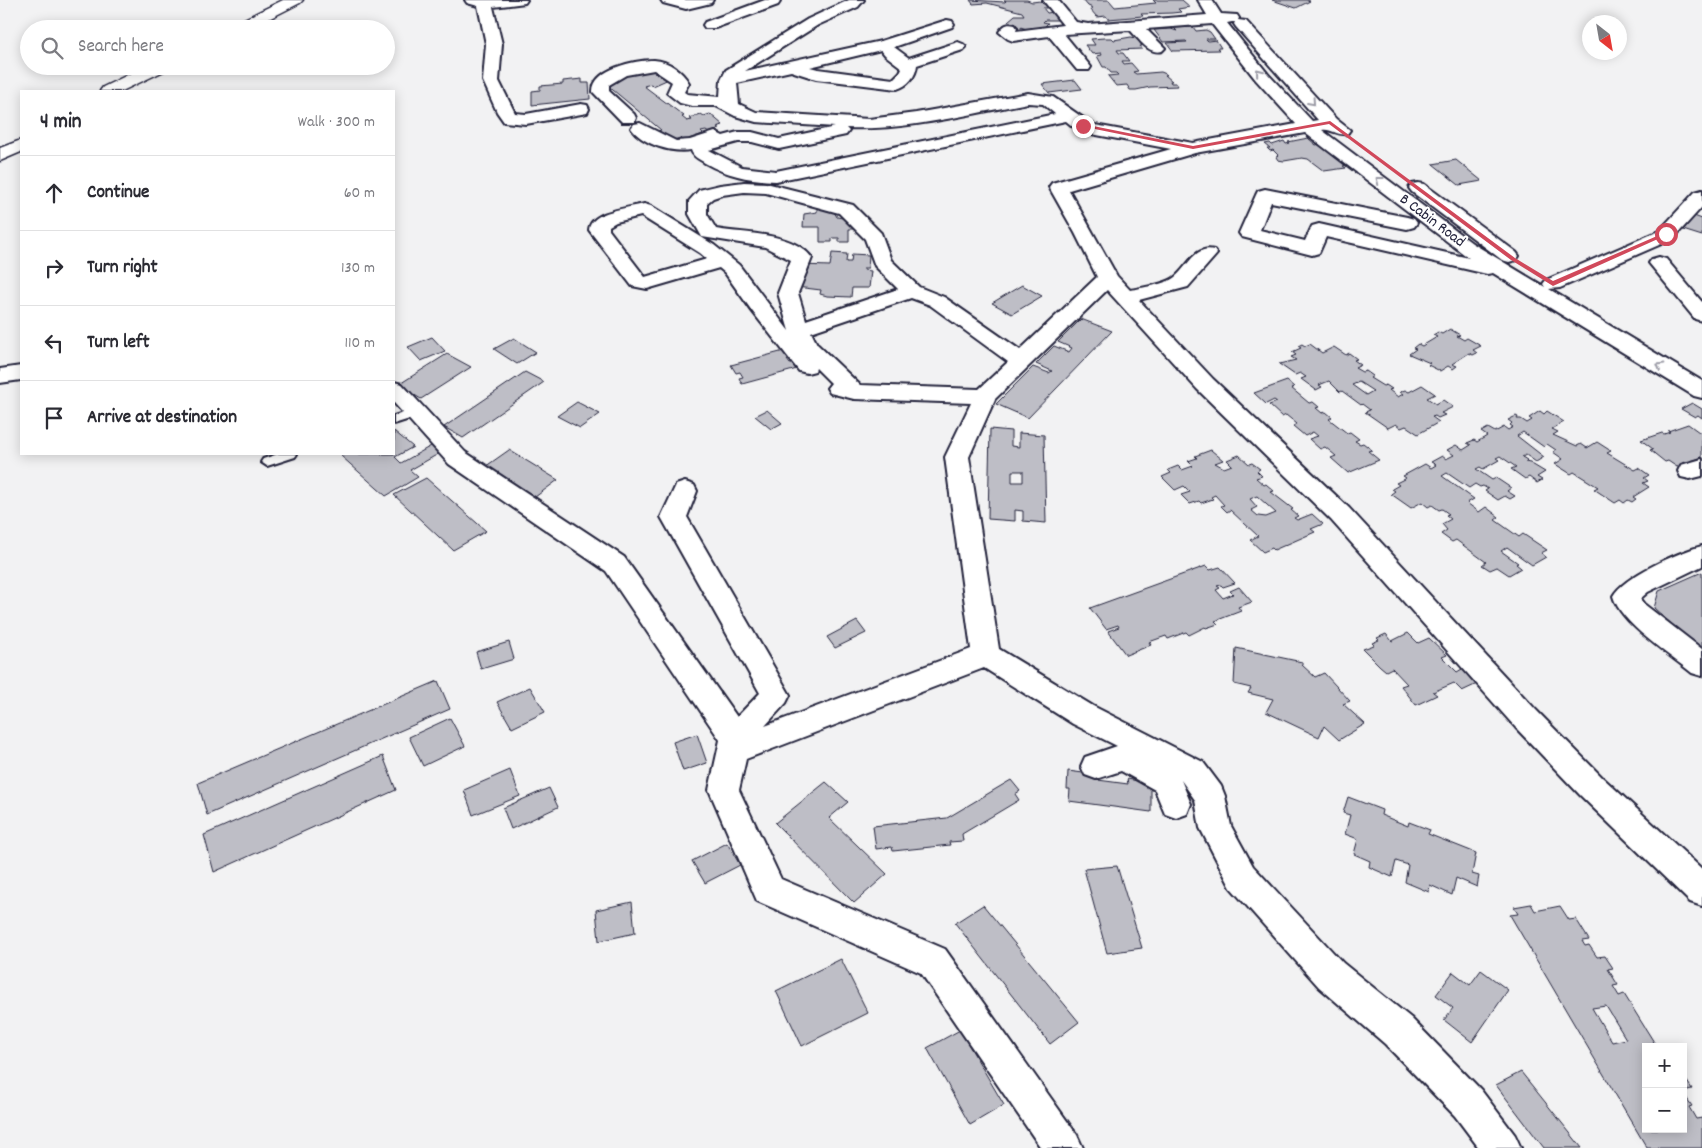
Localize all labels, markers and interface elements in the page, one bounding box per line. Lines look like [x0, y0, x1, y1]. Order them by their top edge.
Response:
north arrow [1582, 15, 1627, 60]
search box [20, 20, 395, 75]
icon: search [38, 34, 66, 62]
text: Search here [78, 34, 164, 61]
one-way arrow [1256, 69, 1264, 78]
one-way arrow [1306, 97, 1315, 106]
text: 4 min [40, 108, 82, 138]
text: Walk · 300 m [298, 111, 375, 134]
route end [1072, 115, 1095, 138]
one-way arrow [1376, 178, 1385, 186]
icon: ahead [40, 179, 68, 207]
text: Continue [87, 180, 149, 207]
text: 60 m [344, 182, 375, 205]
street label: B Cabin Road [1394, 188, 1470, 254]
route start [1655, 223, 1678, 246]
icon: right [40, 254, 68, 282]
text: Turn right [87, 255, 158, 282]
text: 130 m [341, 257, 375, 280]
icon: left [40, 329, 68, 357]
text: Turn left [87, 330, 150, 357]
text: 110 m [345, 332, 375, 355]
one-way arrow [1657, 362, 1666, 372]
icon: arrive [40, 404, 68, 432]
text: Arrive at destination [87, 405, 237, 432]
map controls [1642, 1043, 1687, 1133]
button: + [1642, 1043, 1687, 1088]
button: − [1642, 1088, 1687, 1133]

